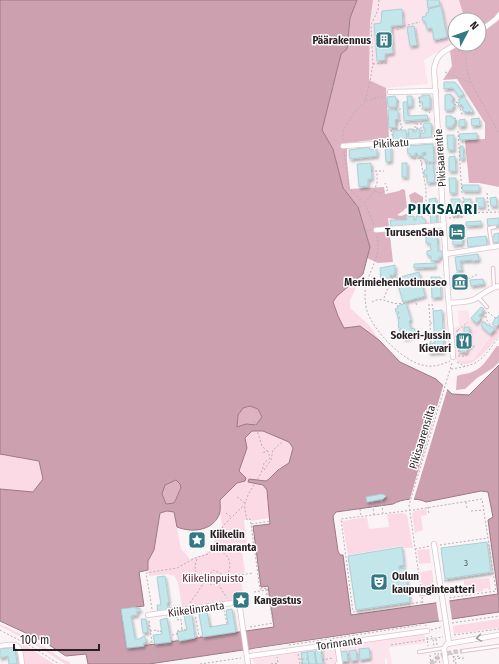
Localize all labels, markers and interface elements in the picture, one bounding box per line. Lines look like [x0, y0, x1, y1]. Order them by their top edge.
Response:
north arrow [447, 12, 487, 52]
text: N [467, 19, 481, 33]
building icon: Päärakennus [374, 30, 394, 50]
place label: Päärakennus [312, 34, 371, 47]
street label: Pikisaarentie [432, 128, 449, 188]
street label: Pikikatu [373, 136, 410, 151]
district label: PIKISAARI [408, 200, 478, 218]
hotel icon: TurusenSaha [447, 222, 467, 242]
place label: TurusenSaha [385, 226, 445, 239]
museum icon: Merimiehenkotimuseo [450, 272, 470, 292]
place label: Merimiehenkotimuseo [344, 276, 447, 289]
place label: Sokeri-Jussin Kievari [390, 329, 451, 355]
restaurant icon: Sokeri-Jussin Kievari [454, 331, 474, 351]
street label: Pikisaarensilta [407, 404, 438, 471]
place label: Kiikelin uimaranta [210, 528, 257, 554]
place icon: Kiikelin uimaranta [187, 530, 207, 550]
house number: 3 [464, 558, 468, 568]
place label: Oulun kaupunginteatteri [392, 570, 475, 596]
park label: Kiikelinpuisto [182, 572, 244, 585]
theatre icon: Oulun kaupunginteatteri [369, 572, 389, 592]
place icon: Kangastus [231, 590, 251, 610]
place label: Kangastus [254, 594, 302, 607]
street label: Kiikelinranta [167, 599, 225, 620]
scale bar [14, 626, 99, 652]
text: 100 m [20, 633, 49, 647]
one-way arrow [476, 633, 482, 642]
street label: Torinranta [315, 634, 363, 653]

